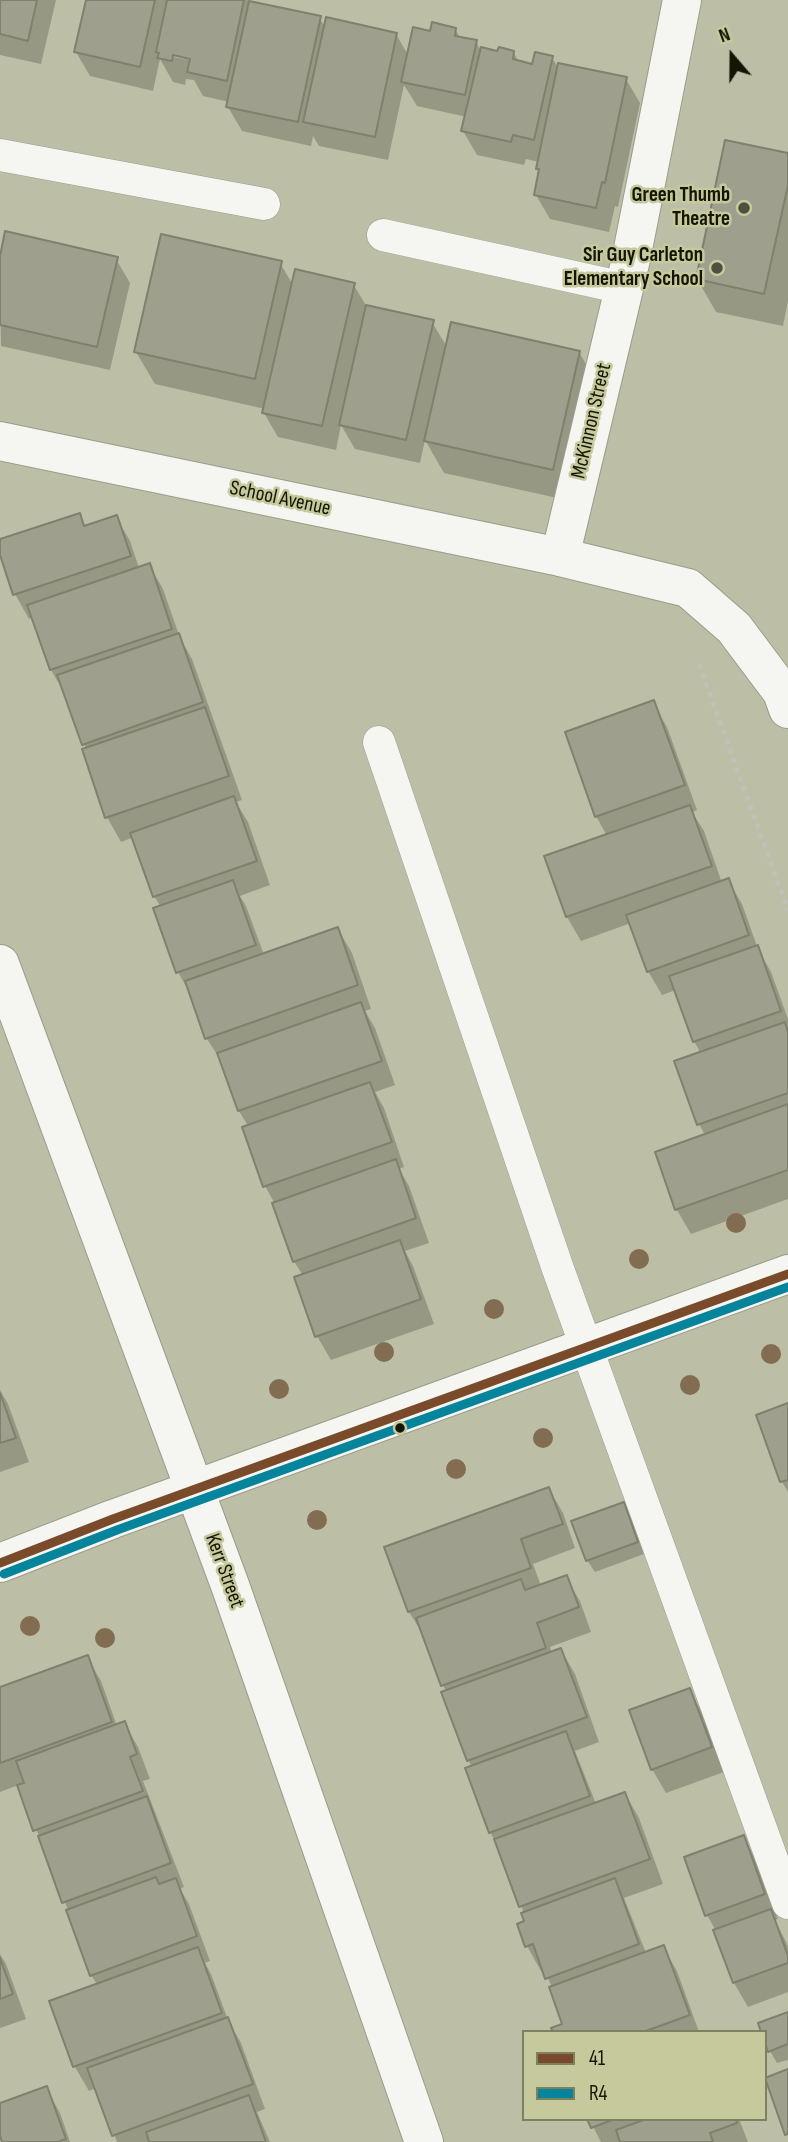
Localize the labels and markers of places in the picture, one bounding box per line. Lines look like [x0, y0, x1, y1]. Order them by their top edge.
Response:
place label: Green Thumb Theatre [632, 183, 730, 233]
marker: Green Thumb Theatre [736, 200, 752, 216]
place label: Sir Guy Carleton Elementary School [564, 243, 703, 293]
marker: Sir Guy Carleton Elementary School [709, 260, 725, 276]
unlabelled marker [393, 1421, 407, 1435]

